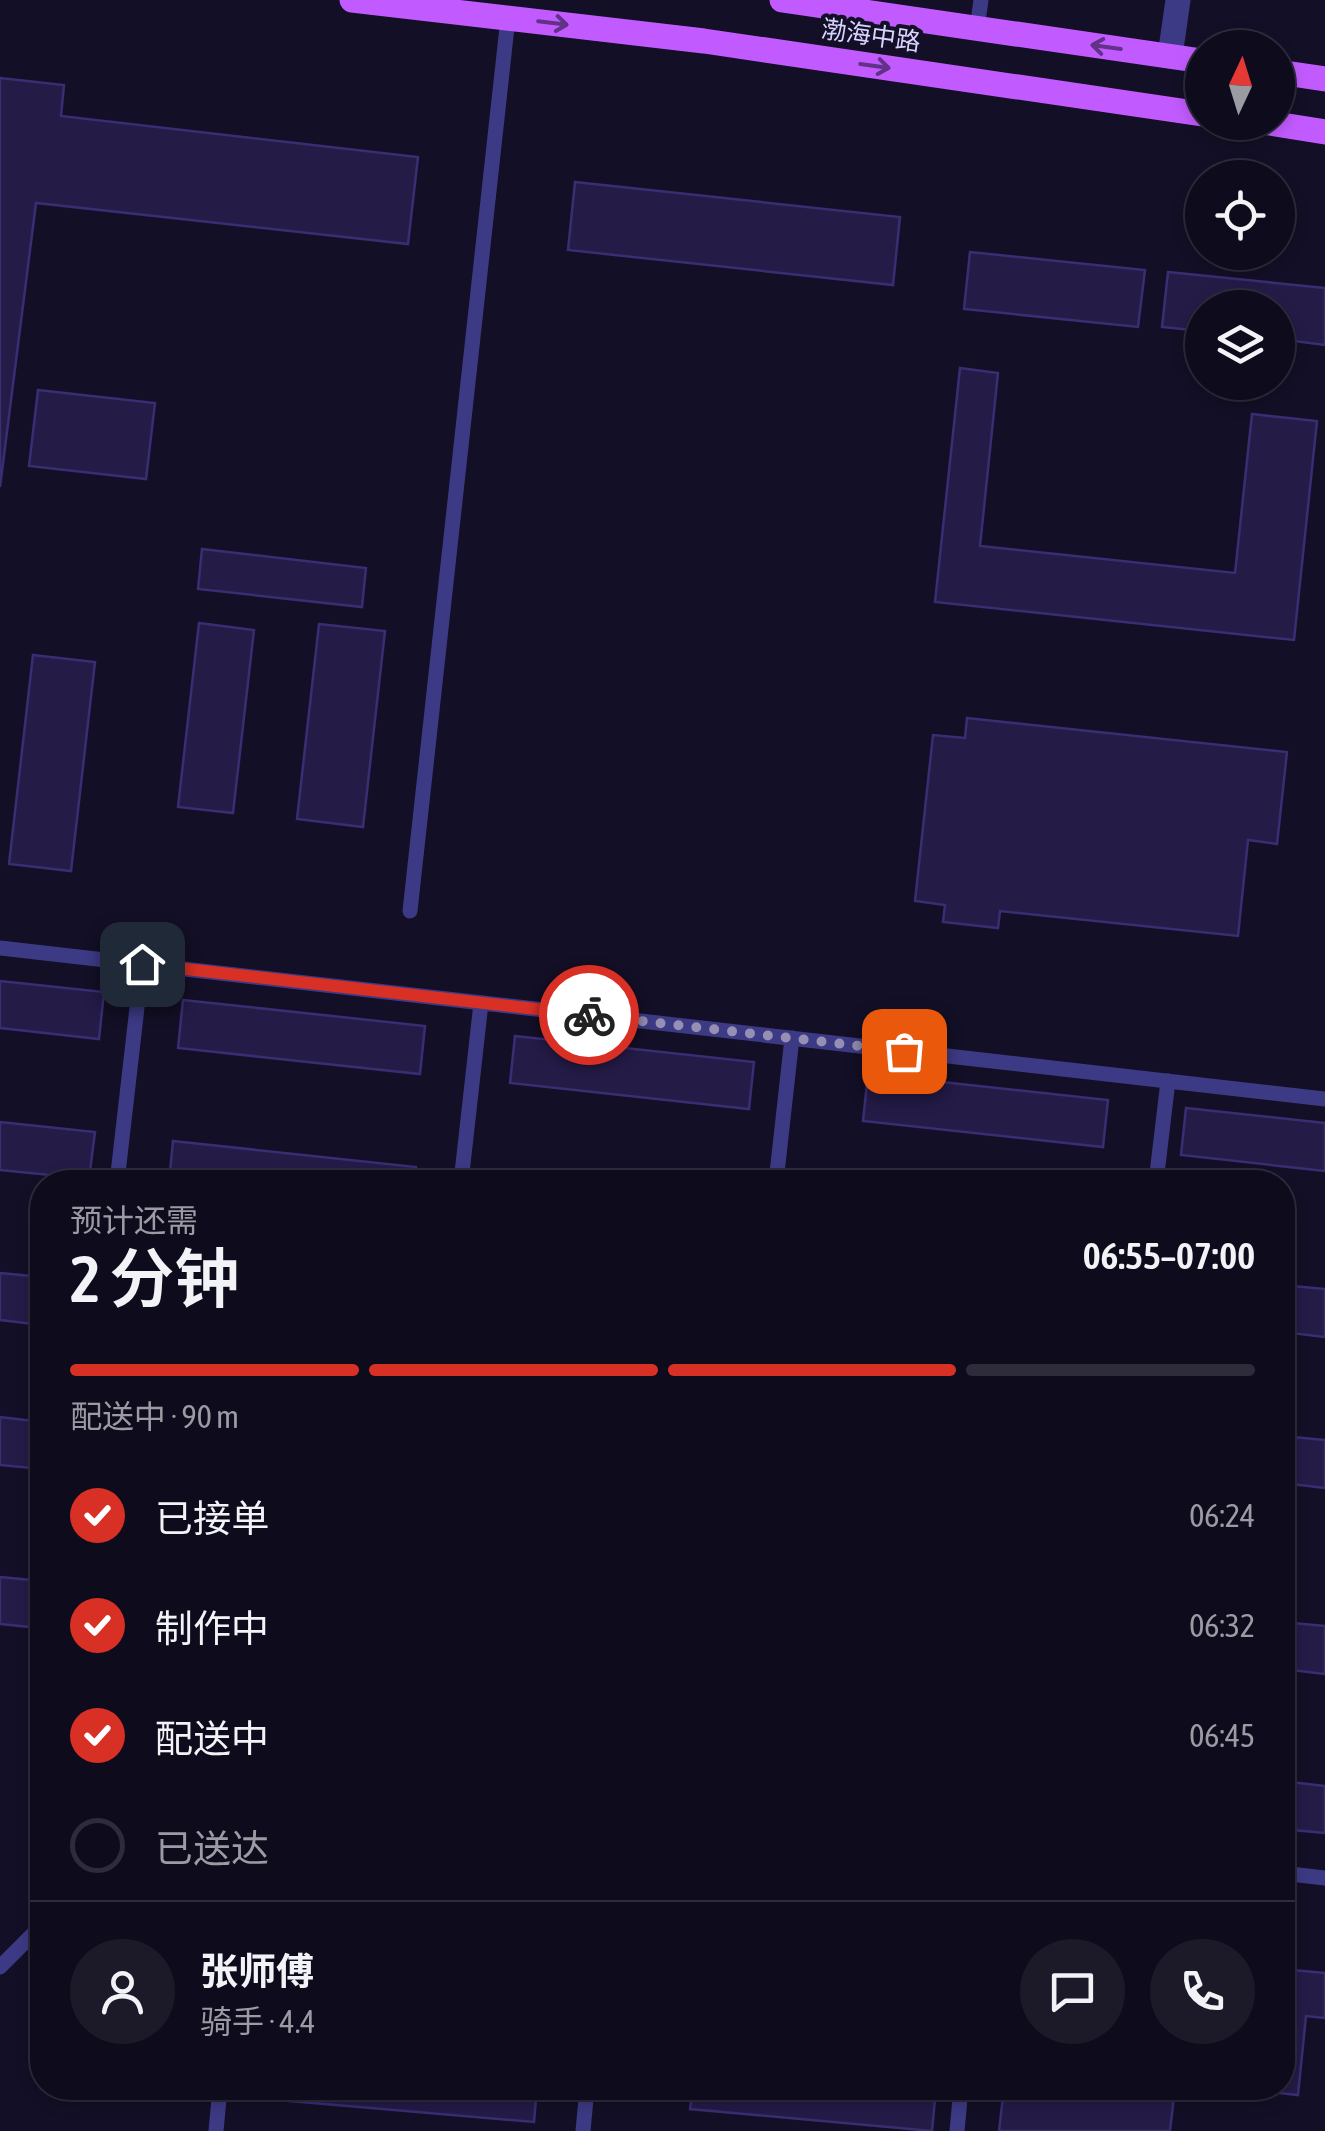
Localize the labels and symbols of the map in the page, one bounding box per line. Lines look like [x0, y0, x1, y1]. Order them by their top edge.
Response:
one-way arrow [536, 14, 568, 33]
street label: 渤海中路 [820, 14, 922, 56]
north arrow [1185, 30, 1295, 140]
one-way arrow [1090, 38, 1123, 56]
one-way arrow [858, 57, 891, 75]
pin [100, 922, 185, 1007]
courier [539, 965, 639, 1065]
pin [862, 1009, 947, 1094]

